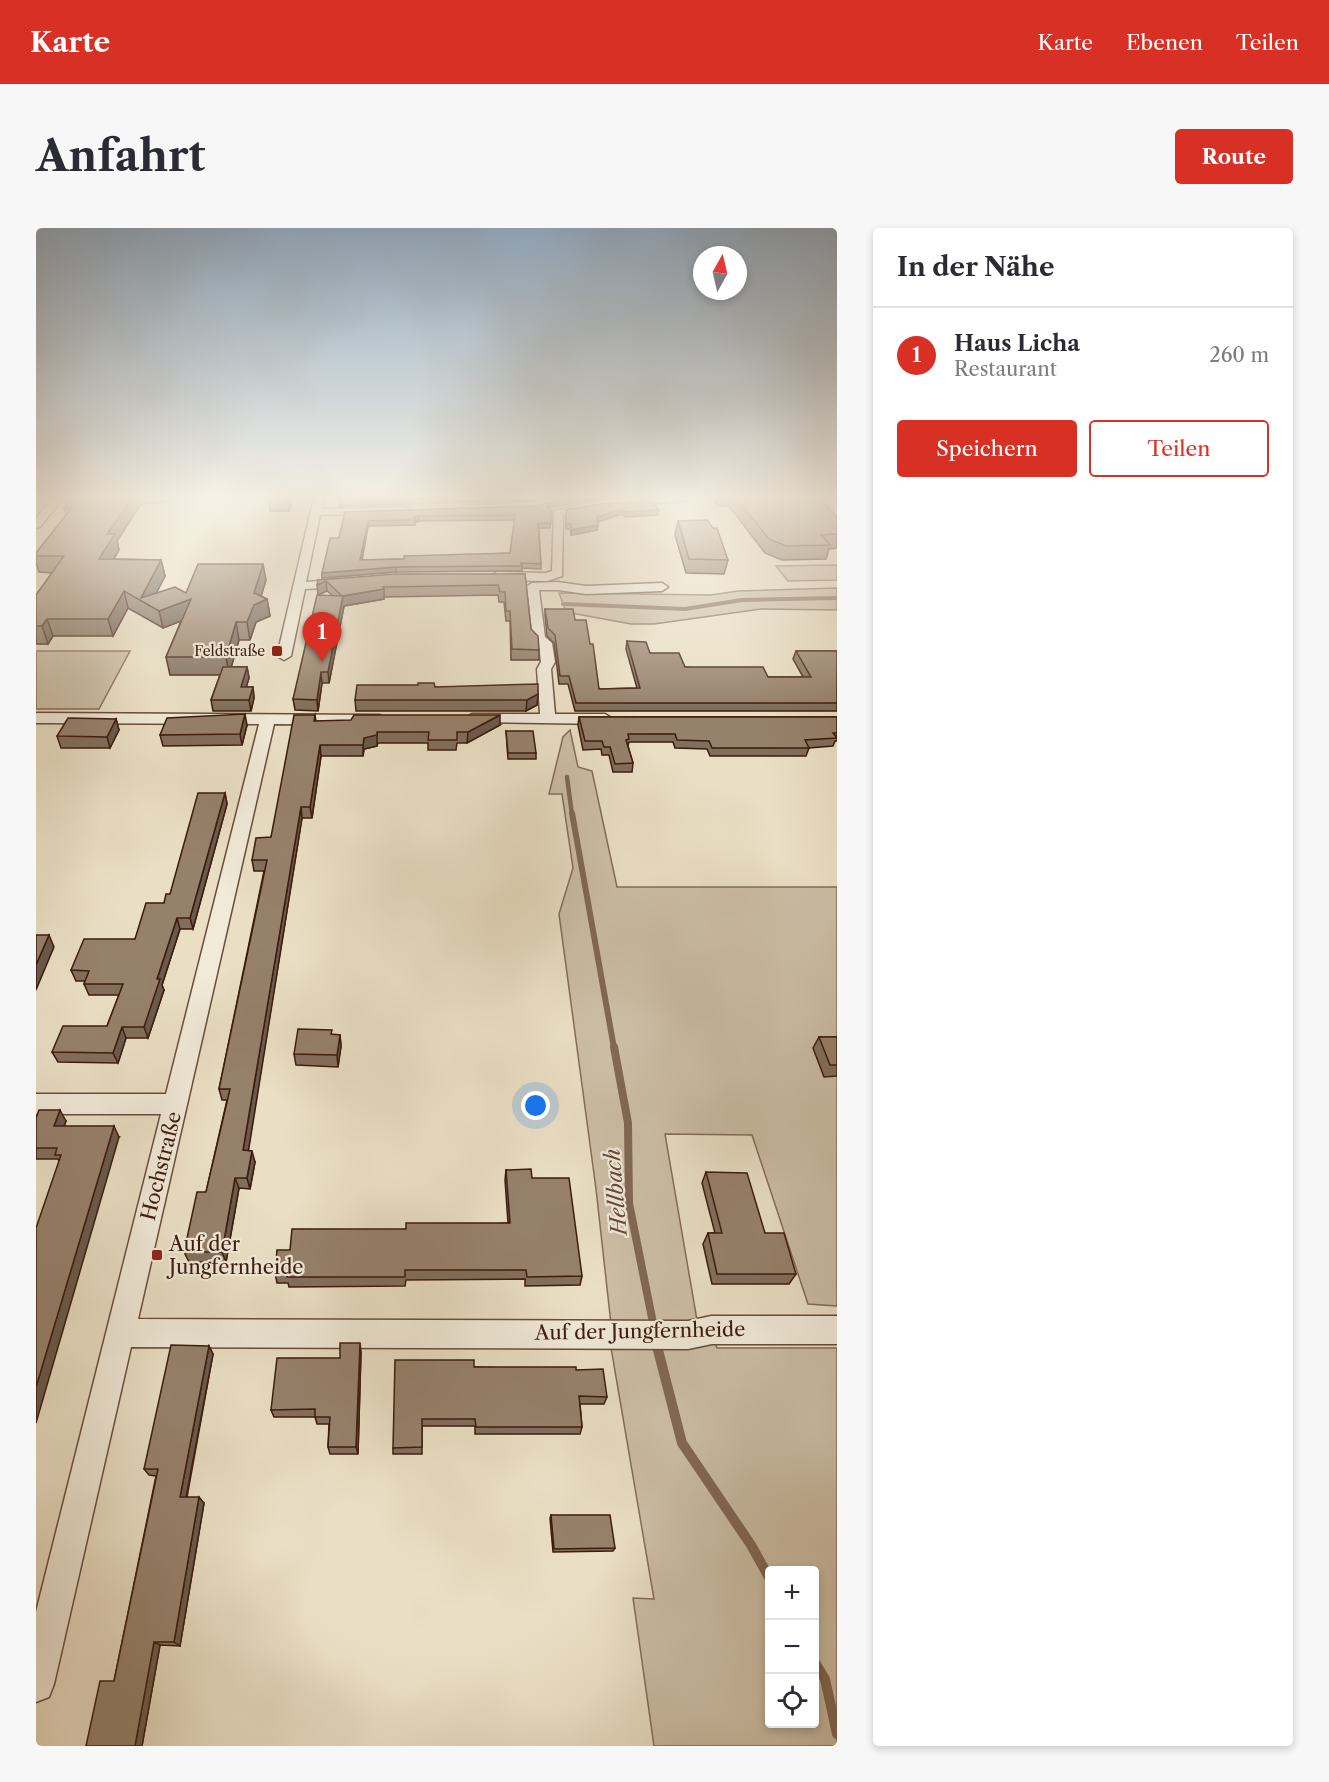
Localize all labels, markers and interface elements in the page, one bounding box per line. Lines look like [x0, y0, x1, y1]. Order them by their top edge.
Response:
text: Karte [30, 25, 110, 59]
text: Karte [1038, 30, 1093, 55]
text: Ebenen [1126, 30, 1203, 55]
text: Teilen [1236, 30, 1299, 55]
button: Route [1175, 129, 1293, 184]
text: Anfahrt [36, 130, 205, 182]
north arrow [693, 246, 747, 300]
text: In der Nähe [897, 251, 1054, 283]
text: Haus Licha [954, 330, 1080, 357]
text: 1 [912, 343, 921, 367]
text: 260 m [1209, 343, 1269, 367]
text: Restaurant [954, 357, 1057, 381]
button: Speichern [897, 420, 1077, 477]
button: Teilen [1089, 420, 1269, 477]
pin: 1 [302, 612, 342, 662]
place label: Feldstraße [194, 642, 265, 660]
marker: Feldstraße [270, 644, 284, 658]
your location [521, 1091, 550, 1120]
street label: Hochstraße [136, 1109, 186, 1223]
water label: Hellbach [599, 1148, 632, 1238]
place label: Auf der Jungfernheide [166, 1232, 304, 1279]
marker: Auf der Jungfernheide [150, 1248, 164, 1262]
street label: Auf der Jungfernheide [534, 1317, 745, 1345]
map controls [765, 1566, 819, 1728]
button: + [765, 1566, 819, 1620]
button: − [765, 1620, 819, 1674]
button: locate [765, 1674, 819, 1728]

